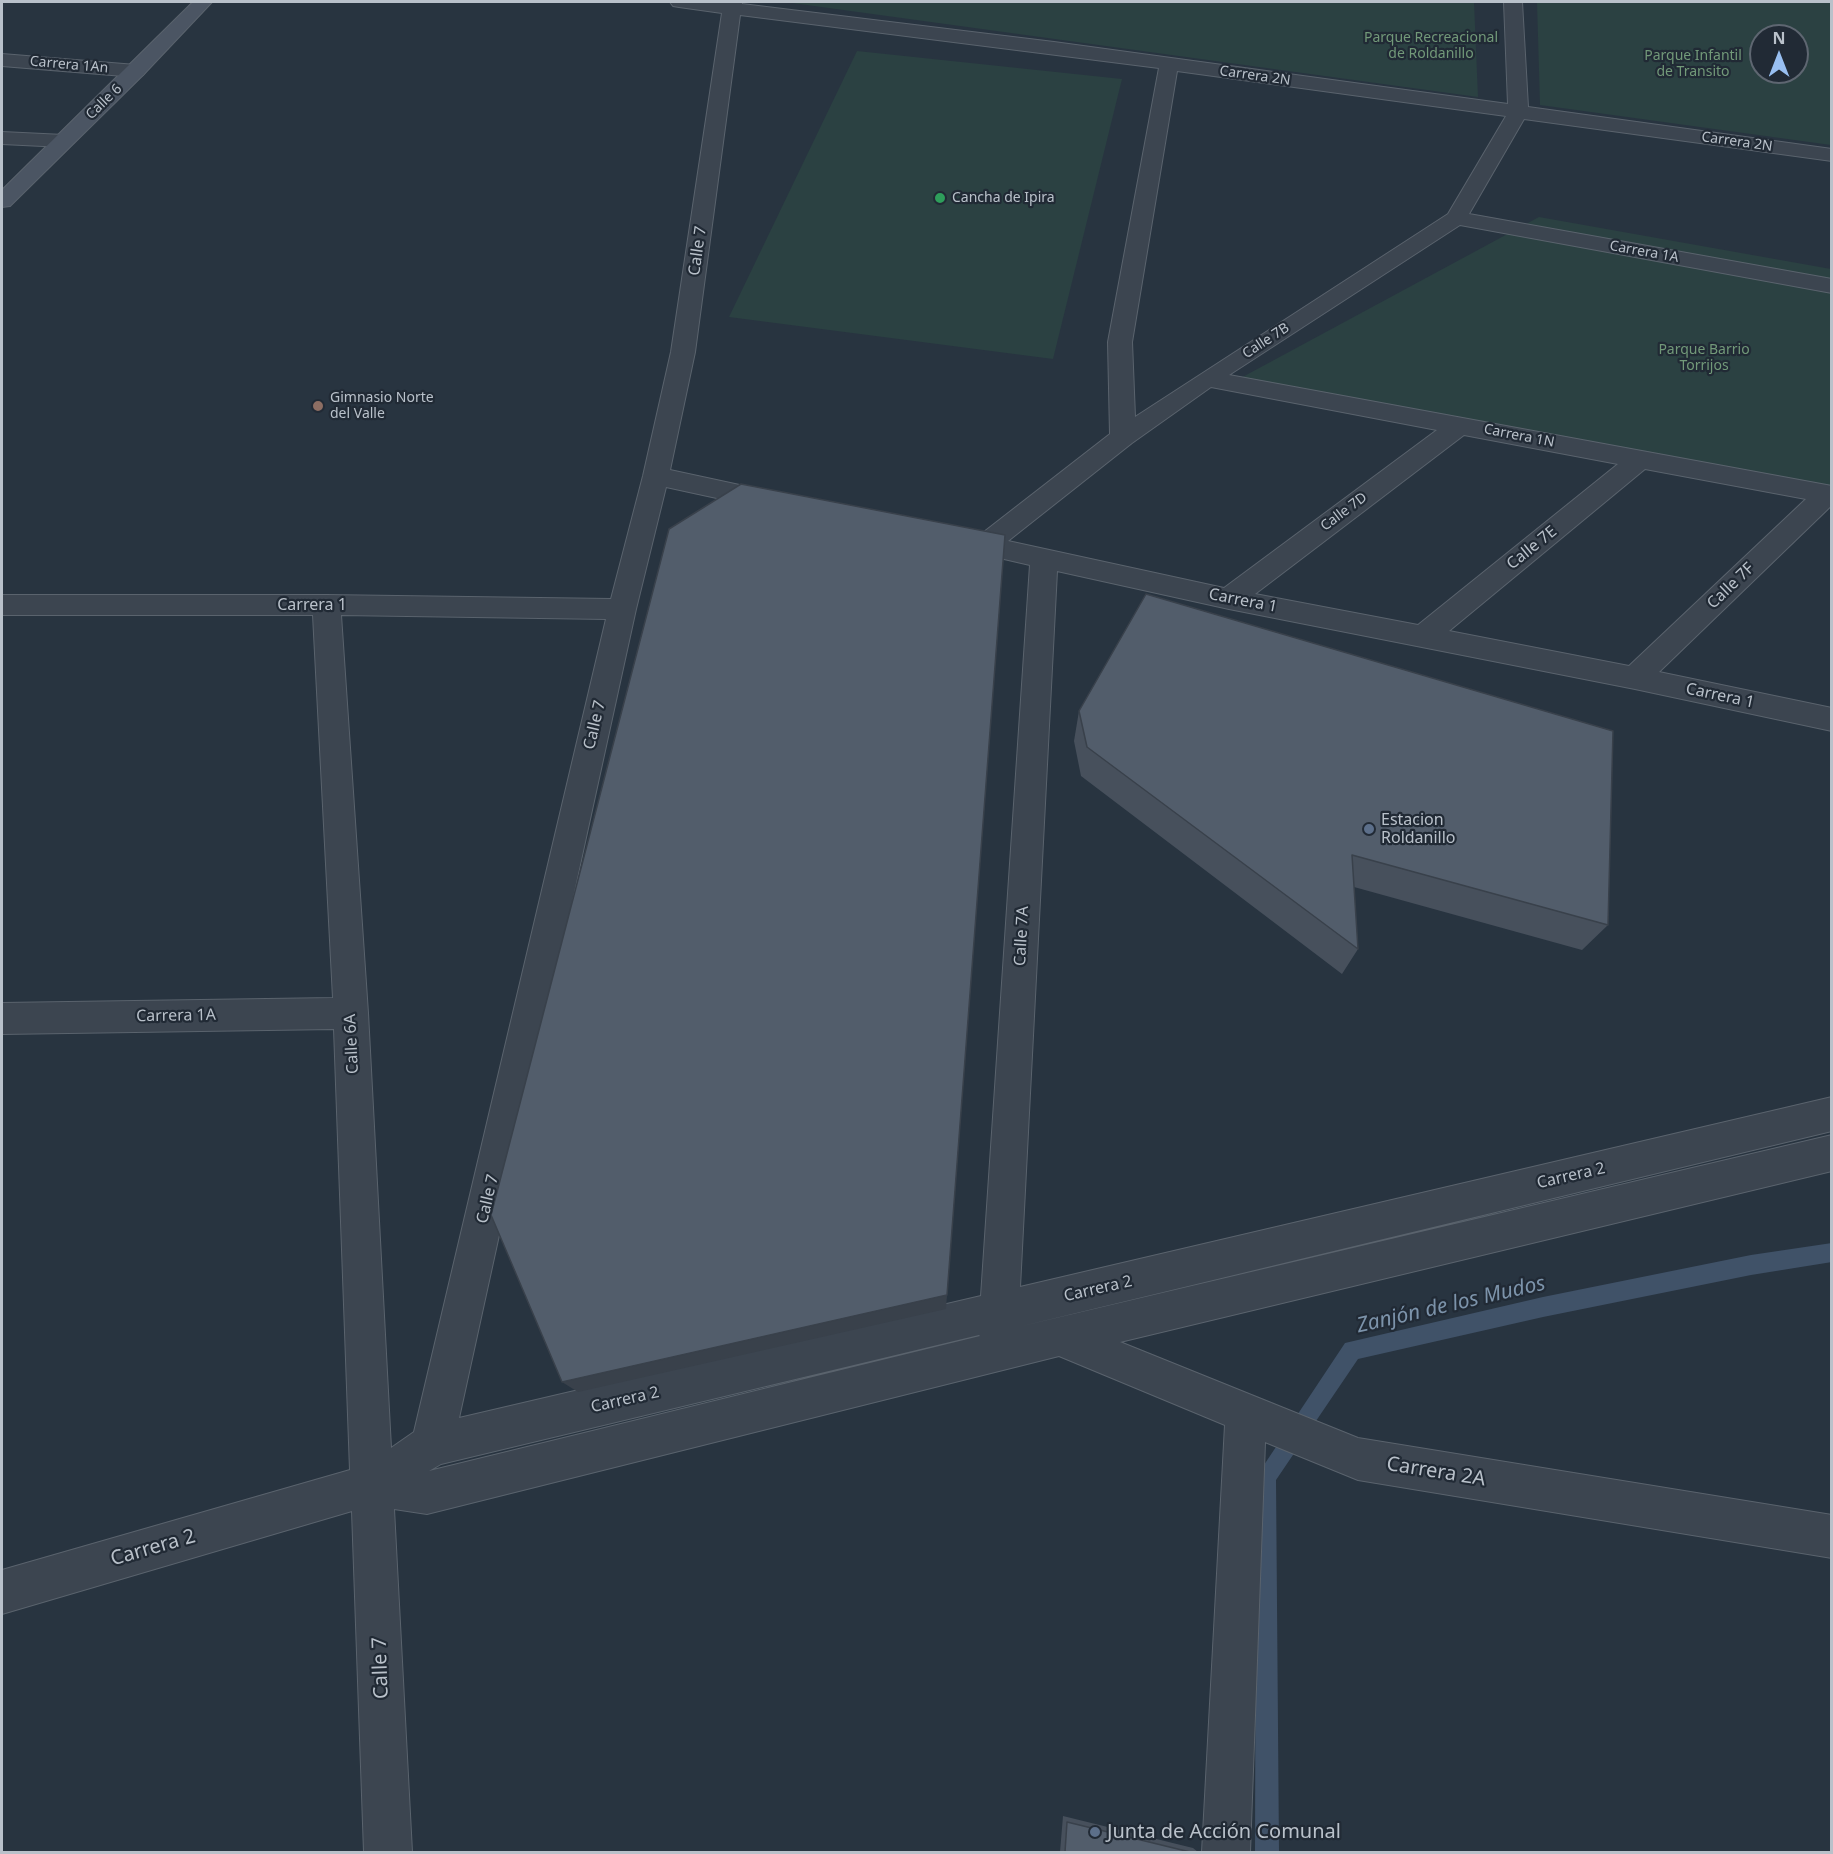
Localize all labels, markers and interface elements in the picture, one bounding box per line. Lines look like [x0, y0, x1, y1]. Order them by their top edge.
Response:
north arrow [1749, 24, 1809, 84]
text: N [1772, 27, 1786, 49]
park label: Parque Recreacional de Roldanillo [1364, 30, 1498, 62]
park label: Parque Infantil de Transito [1644, 48, 1742, 80]
street label: Carrera 1An [29, 53, 109, 77]
street label: Carrera 2N [1218, 63, 1292, 89]
street label: Calle 6 [83, 81, 125, 123]
street label: Carrera 2N [1700, 129, 1774, 155]
place label: Cancha de Ipira [952, 190, 1055, 206]
marker: Cancha de Ipira [933, 191, 947, 205]
street label: Calle 7 [685, 225, 711, 277]
street label: Carrera 1A [1608, 238, 1680, 266]
street label: Calle 7B [1239, 320, 1293, 362]
park label: Parque Barrio Torrijos [1658, 342, 1750, 374]
place label: Gimnasio Norte del Valle [330, 390, 434, 422]
marker: Gimnasio Norte del Valle [311, 399, 325, 413]
street label: Carrera 1N [1482, 421, 1556, 451]
street label: Calle 7D [1318, 489, 1370, 535]
street label: Calle 7E [1503, 522, 1561, 574]
street label: Calle 7F [1703, 559, 1759, 613]
street label: Carrera 1 [1207, 585, 1279, 617]
street label: Carrera 1 [277, 595, 347, 615]
street label: Carrera 1 [1684, 679, 1756, 713]
street label: Calle 7 [580, 699, 610, 751]
place label: Estacion Roldanillo [1381, 810, 1456, 848]
marker: Estacion Roldanillo [1362, 822, 1376, 836]
street label: Calle 7A [1011, 906, 1033, 966]
street label: Carrera 1A [136, 1006, 216, 1026]
street label: Calle 6A [341, 1014, 363, 1074]
street label: Carrera 2 [1535, 1159, 1607, 1193]
street label: Calle 7 [473, 1173, 503, 1225]
water label: Zanjón de los Mudos [1354, 1271, 1548, 1339]
street label: Carrera 2 [1062, 1272, 1134, 1306]
street label: Carrera 2 [589, 1383, 661, 1417]
street label: Carrera 2A [1385, 1452, 1487, 1492]
street label: Carrera 2 [108, 1524, 198, 1572]
street label: Calle 7 [368, 1637, 394, 1699]
place label: Junta de Acción Comunal [1107, 1820, 1341, 1844]
marker: Junta de Acción Comunal [1088, 1825, 1102, 1839]

